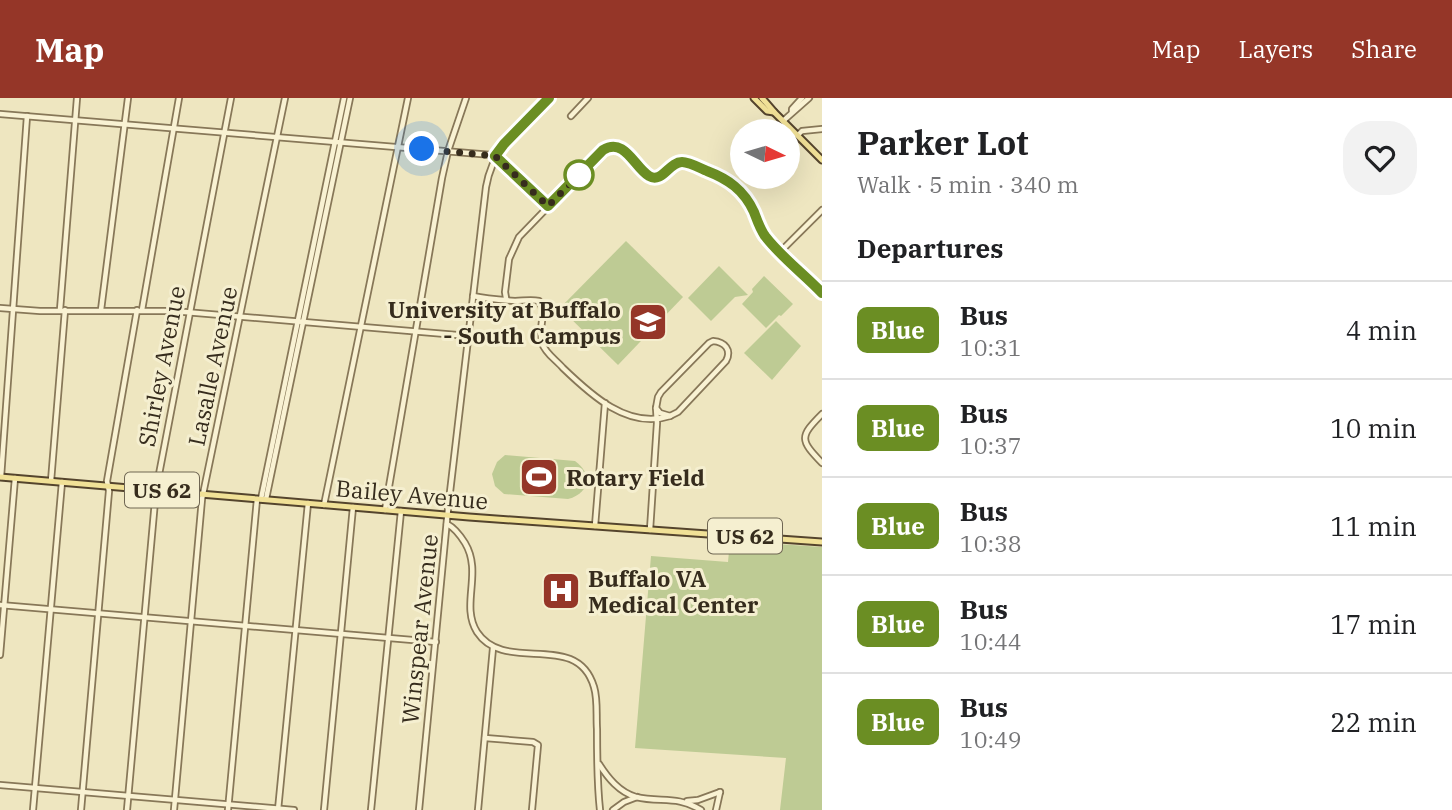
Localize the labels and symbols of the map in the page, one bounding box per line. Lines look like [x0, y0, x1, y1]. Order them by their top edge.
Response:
north arrow [730, 119, 800, 189]
your location [404, 131, 439, 166]
unlabelled marker [564, 160, 594, 190]
street label: Shirley Avenue [131, 283, 191, 449]
street label: Lasalle Avenue [180, 283, 244, 449]
place label: University at Buffalo - South Campus [387, 294, 621, 350]
school or university icon: University at Buffalo - South Campus [627, 301, 669, 343]
sports icon: Rotary Field [518, 456, 560, 498]
place label: Rotary Field [566, 462, 705, 492]
road number: US 62 [125, 472, 199, 508]
street label: Bailey Avenue [335, 472, 489, 516]
road number: US 62 [708, 518, 782, 554]
street label: Winspear Avenue [394, 533, 444, 725]
place label: Buffalo VA Medical Center [588, 563, 759, 619]
hospital icon: Buffalo VA Medical Center [540, 570, 582, 612]

